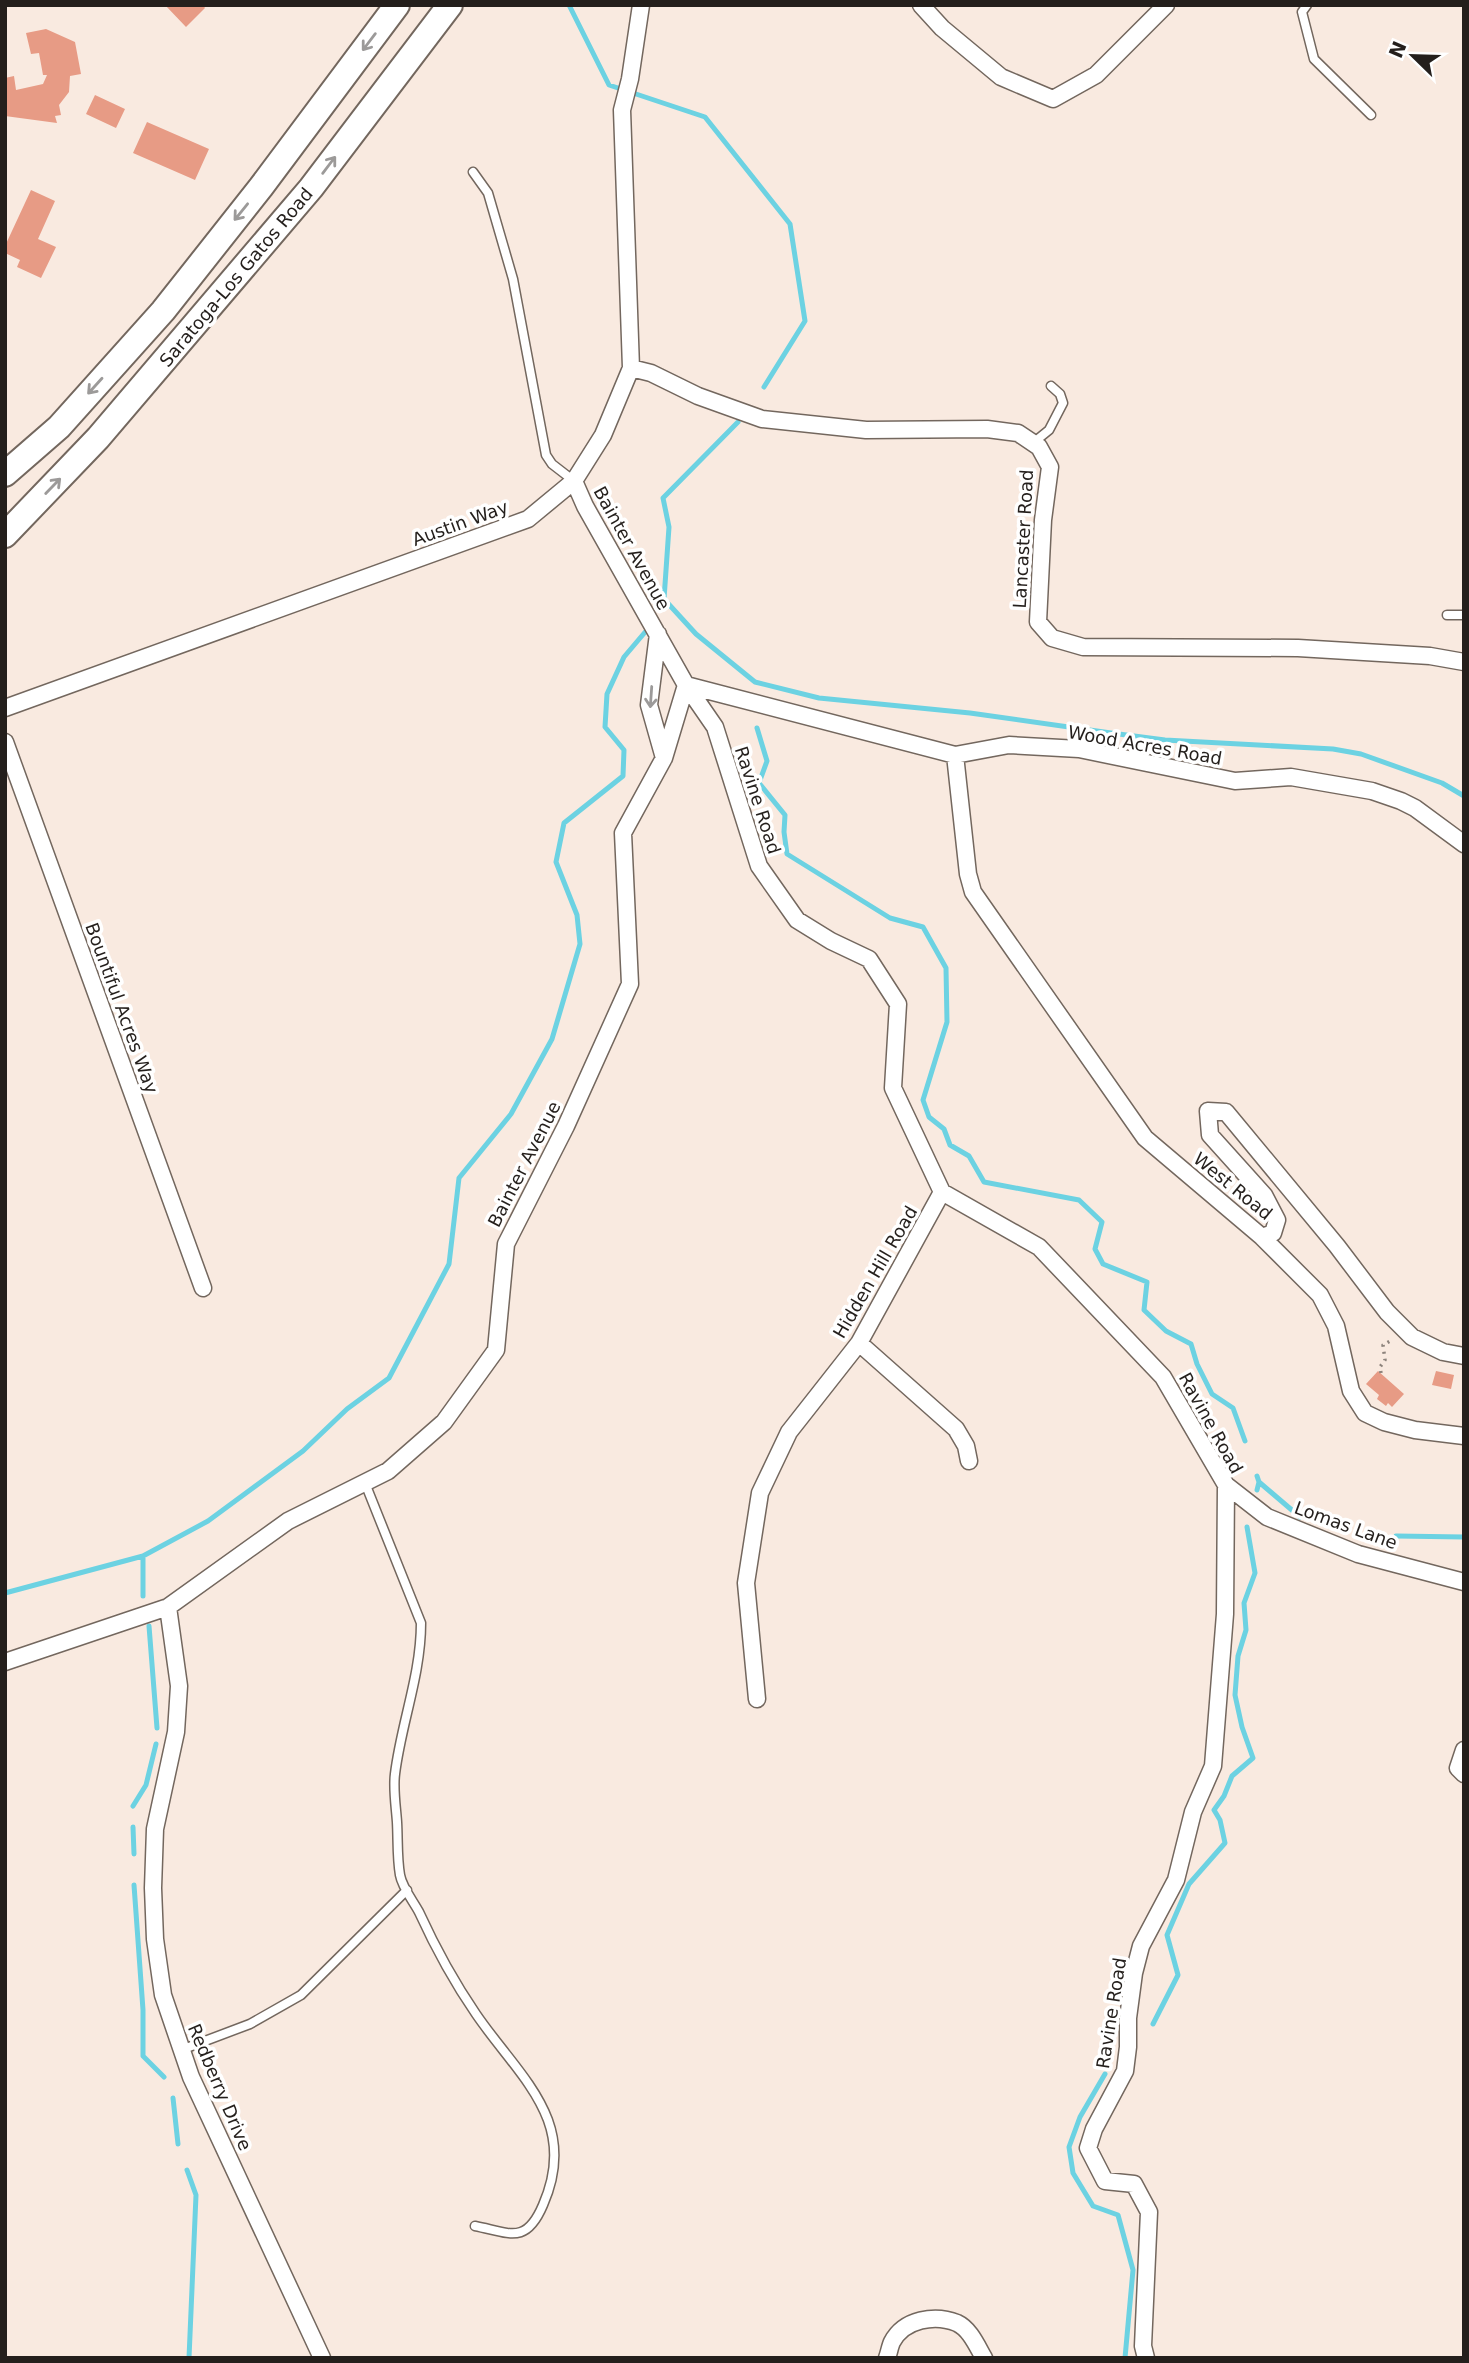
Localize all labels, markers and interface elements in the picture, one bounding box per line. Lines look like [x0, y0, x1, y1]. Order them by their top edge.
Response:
north arrow [1378, 21, 1448, 91]
one-way arrow [362, 33, 377, 51]
text: N [1384, 38, 1411, 61]
one-way arrow [321, 156, 336, 175]
street label: Saratoga-Los Gatos Road [155, 183, 317, 371]
one-way arrow [234, 203, 249, 221]
one-way arrow [87, 377, 103, 395]
street label: Lancaster Road [1009, 469, 1037, 609]
one-way arrow [44, 477, 61, 494]
street label: Bainter Avenue [589, 483, 675, 613]
street label: Austin Way [409, 496, 511, 550]
one-way arrow [644, 685, 657, 708]
street label: Wood Acres Road [1066, 721, 1224, 769]
street label: Ravine Road [731, 743, 785, 857]
street label: Bountiful Acres Way [81, 920, 163, 1097]
street label: Bainter Avenue [483, 1098, 565, 1230]
street label: West Road [1189, 1148, 1277, 1224]
street label: Hidden Hill Road [829, 1202, 921, 1342]
street label: Ravine Road [1175, 1369, 1247, 1477]
street label: Lomas Lane [1292, 1497, 1400, 1553]
street label: Ravine Road [1092, 1956, 1130, 2070]
street label: Redberry Drive [184, 2021, 256, 2153]

